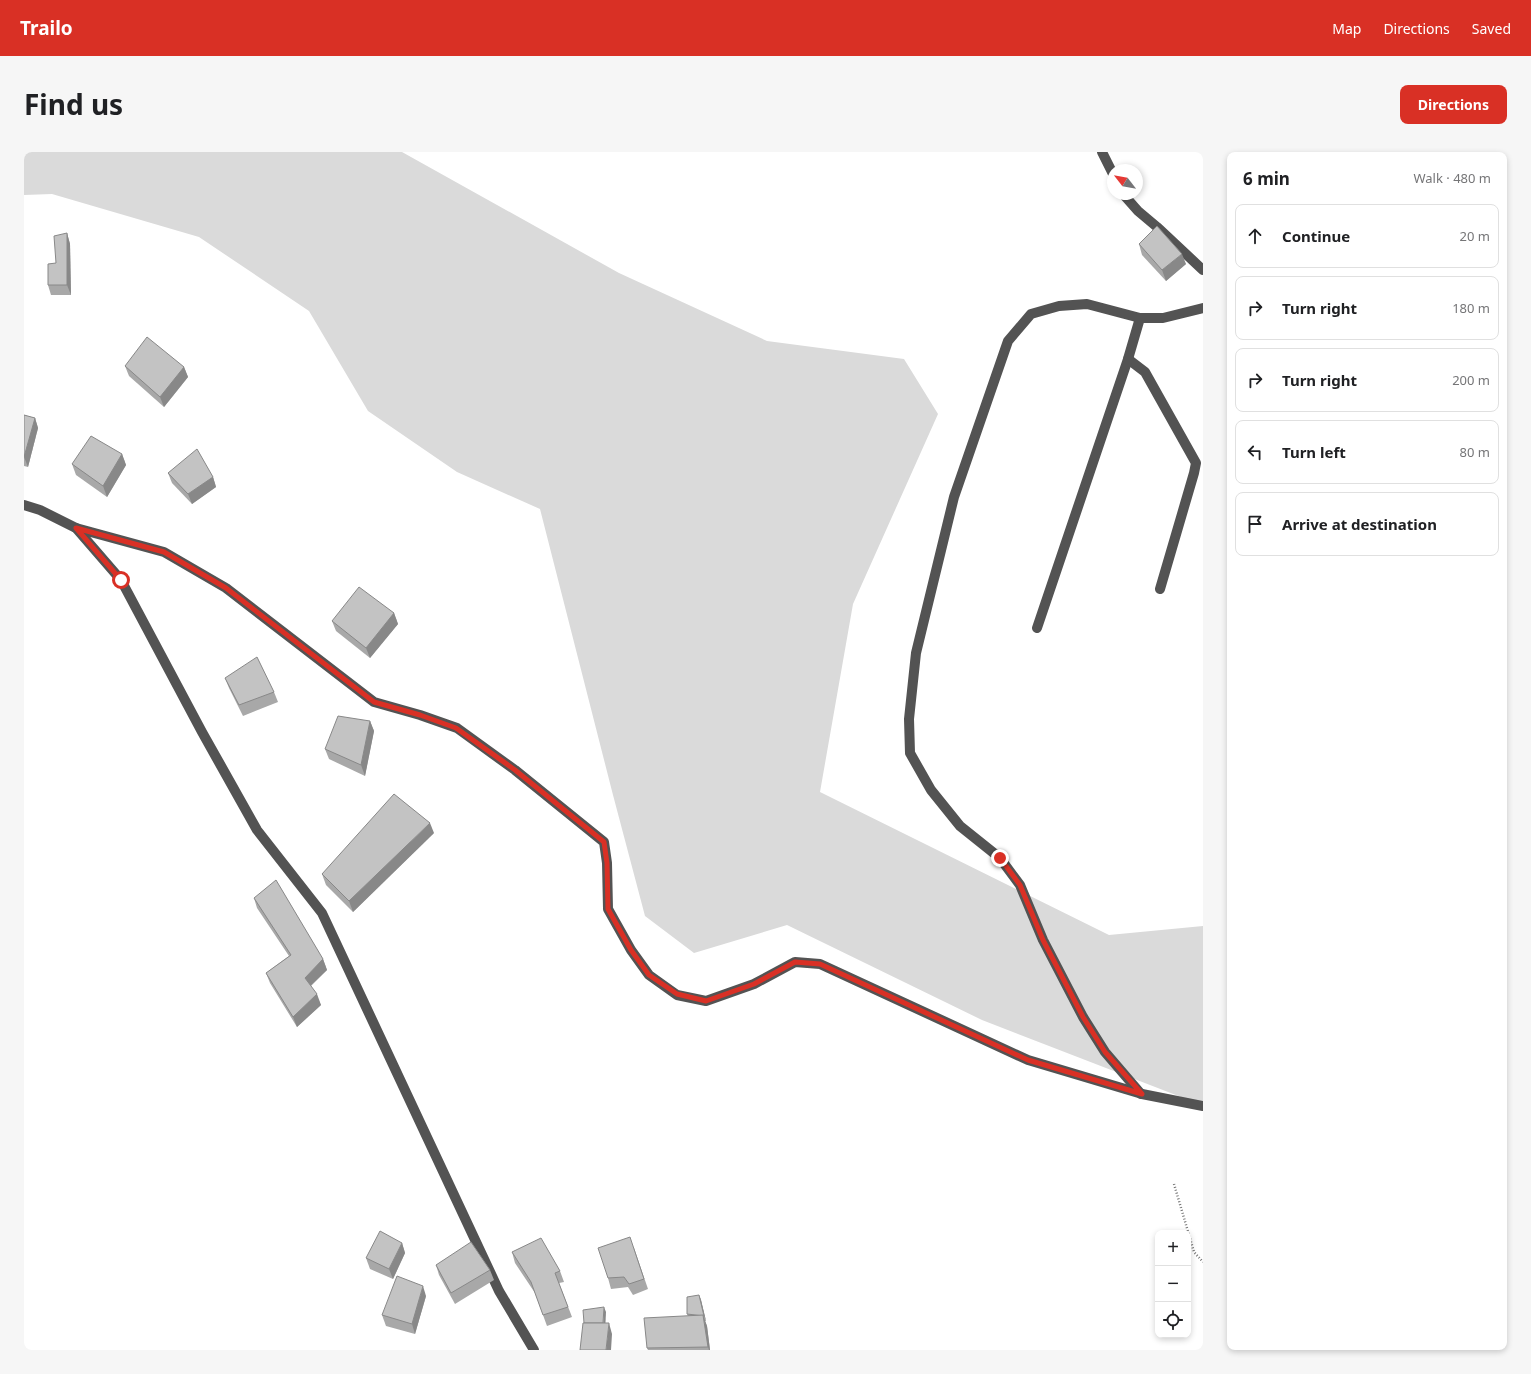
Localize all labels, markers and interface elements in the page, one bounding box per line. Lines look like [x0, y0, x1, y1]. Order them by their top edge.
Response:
text: Trailo [20, 15, 73, 41]
text: Map [1332, 19, 1361, 38]
text: Directions [1383, 19, 1450, 38]
text: Saved [1472, 19, 1511, 38]
text: Find us [24, 85, 123, 123]
button: Directions [1400, 85, 1507, 124]
north arrow [1107, 164, 1143, 200]
text: 6 min [1243, 167, 1290, 190]
text: Walk · 480 m [1413, 169, 1491, 187]
icon: ahead [1244, 225, 1266, 247]
text: Continue [1282, 226, 1350, 246]
text: 20 m [1460, 227, 1490, 245]
icon: right [1244, 297, 1266, 319]
text: Turn right [1282, 298, 1357, 318]
text: 180 m [1452, 299, 1490, 317]
icon: right [1244, 369, 1266, 391]
text: Turn right [1282, 370, 1357, 390]
text: 200 m [1452, 371, 1490, 389]
icon: left [1244, 441, 1266, 463]
text: Turn left [1282, 442, 1346, 462]
text: 80 m [1460, 443, 1490, 461]
icon: arrive [1244, 513, 1266, 535]
text: Arrive at destination [1282, 514, 1437, 534]
route start [112, 571, 130, 589]
route end [991, 849, 1009, 867]
map controls [1155, 1230, 1191, 1338]
button: + [1155, 1230, 1191, 1266]
button: − [1155, 1266, 1191, 1302]
button: locate [1155, 1302, 1191, 1338]

